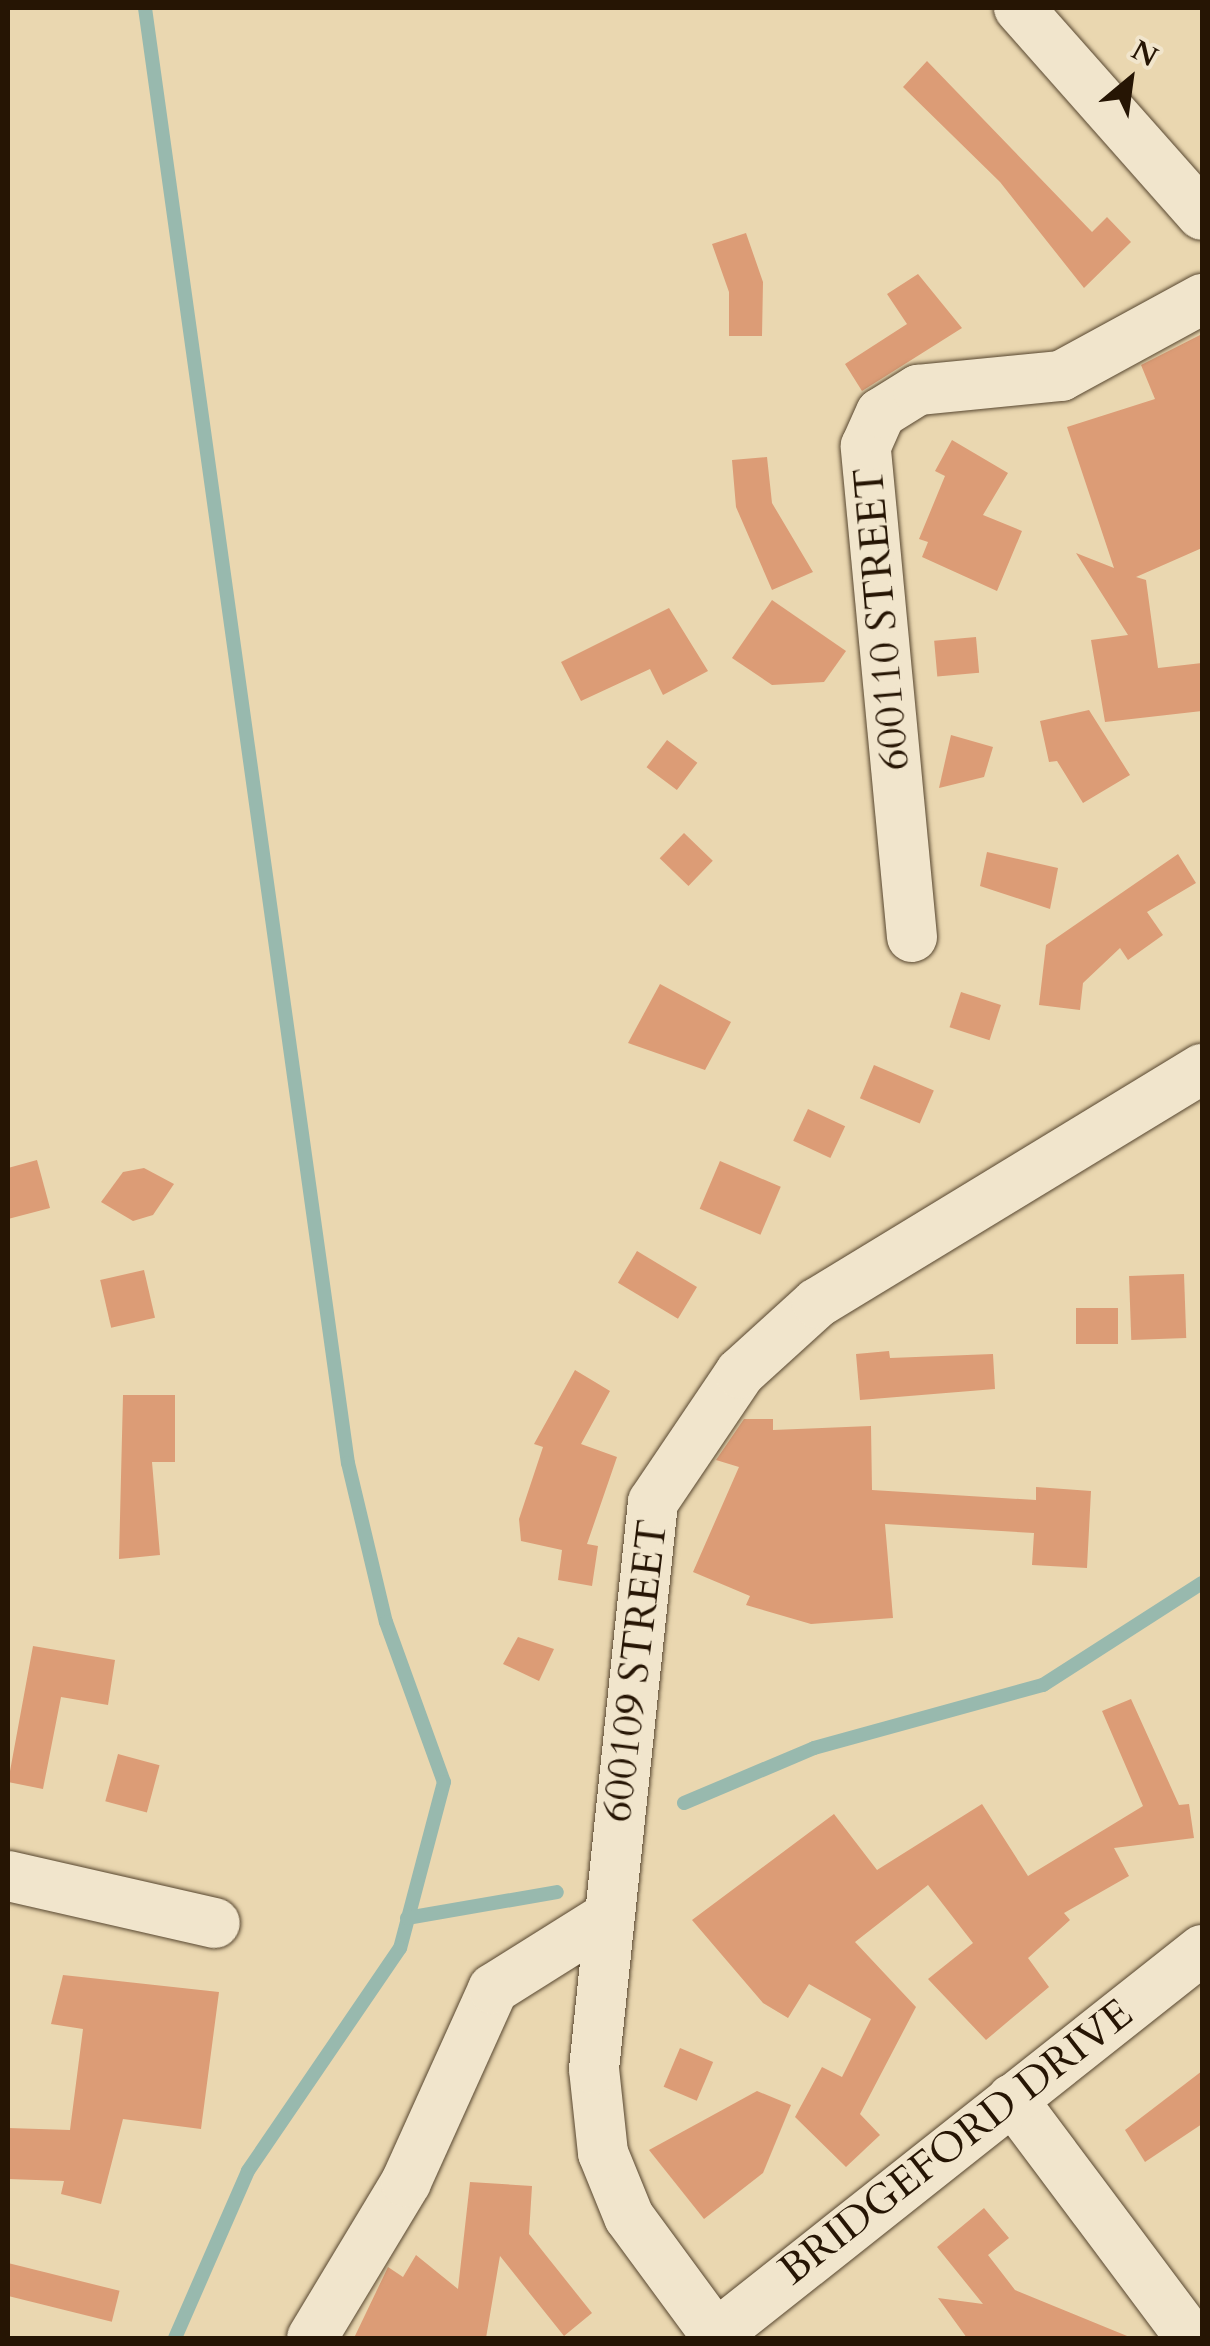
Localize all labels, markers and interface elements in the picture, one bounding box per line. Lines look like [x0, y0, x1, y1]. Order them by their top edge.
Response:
north arrow [1080, 30, 1180, 130]
text: N [1125, 31, 1164, 76]
street label: 600110 STREET [844, 465, 920, 773]
street label: 600109 STREET [591, 1517, 679, 1825]
street label: BRIDGEFORD DRIVE [769, 1988, 1143, 2296]

